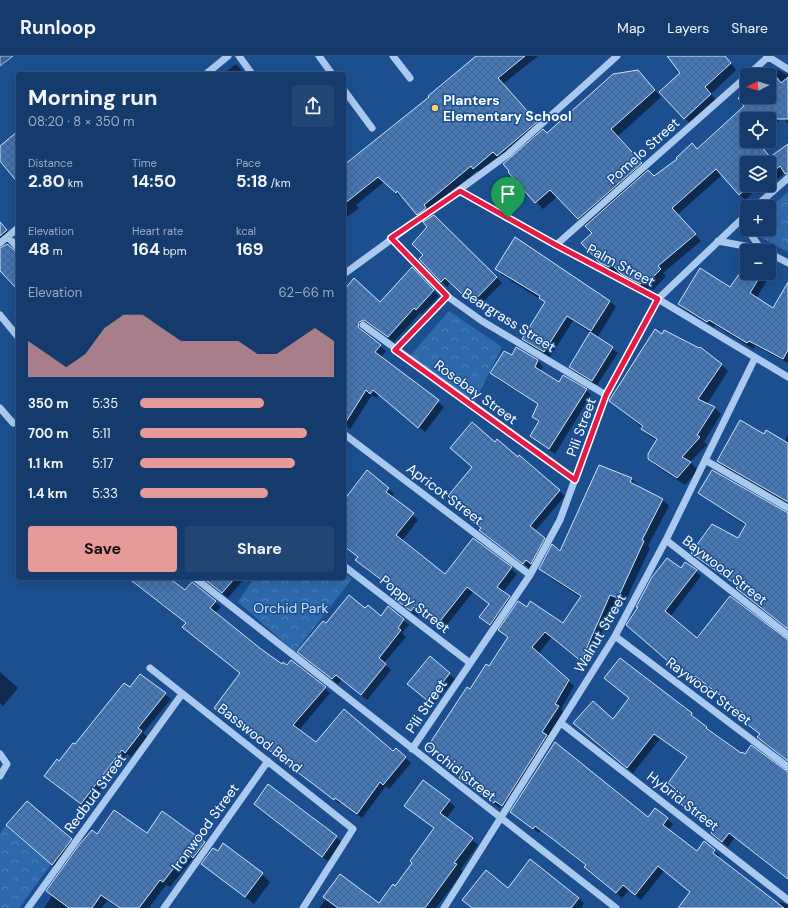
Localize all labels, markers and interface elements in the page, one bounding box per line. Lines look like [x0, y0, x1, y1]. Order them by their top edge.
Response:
text: Runloop [20, 15, 96, 40]
text: Map [617, 19, 645, 37]
text: Layers [667, 19, 709, 37]
text: Share [731, 19, 768, 37]
north arrow [740, 68, 776, 104]
map controls [740, 68, 776, 280]
text: Morning run [28, 83, 158, 112]
button: share [292, 85, 334, 127]
place label: Planters Elementary School [443, 91, 572, 125]
marker: Planters Elementary School [430, 103, 440, 113]
button: locate [740, 112, 776, 148]
text: 08:20 · 8 × 350 m [28, 113, 135, 130]
street label: Pomelo Street [603, 114, 683, 188]
text: Distance [28, 156, 73, 170]
text: Time [132, 156, 157, 170]
text: Pace [236, 156, 261, 170]
button: layers [740, 156, 776, 192]
text: 2.80 [28, 170, 65, 192]
text: 14:50 [132, 170, 176, 192]
text: 5:18 [236, 170, 268, 192]
text: km [65, 176, 83, 190]
text: /km [268, 176, 290, 190]
pin [491, 177, 525, 218]
icon: arrive [497, 183, 519, 205]
button: + [740, 200, 776, 236]
text: Elevation [28, 224, 74, 238]
text: Heart rate [132, 224, 183, 238]
text: kcal [236, 224, 256, 238]
text: 48 [28, 238, 50, 260]
text: 164 [132, 238, 160, 260]
text: 169 [236, 238, 263, 260]
street label: Palm Street [584, 240, 658, 290]
text: m [50, 244, 63, 258]
text: bpm [160, 244, 187, 258]
button: − [740, 244, 776, 280]
text: Elevation [28, 284, 82, 301]
text: 62–66 m [279, 284, 334, 301]
street label: Beargrass Street [459, 284, 559, 356]
street label: Rosebay Street [431, 356, 521, 428]
text: 350 m [28, 395, 68, 412]
text: 5:35 [92, 395, 118, 412]
street label: Pili Street [562, 395, 600, 459]
text: 700 m [28, 425, 69, 442]
text: 5:11 [92, 425, 111, 442]
text: 1.1 km [28, 455, 63, 472]
text: 5:17 [92, 455, 114, 472]
street label: Apricot Street [403, 459, 487, 529]
text: 1.4 km [28, 485, 67, 502]
text: 5:33 [92, 485, 118, 502]
button: Save [28, 526, 177, 572]
button: Share [185, 526, 334, 572]
street label: Baywood Street [679, 531, 771, 609]
street label: Poppy Street [376, 571, 454, 637]
street label: Walnut Street [570, 590, 630, 676]
park label: Orchid Park [253, 599, 329, 617]
street label: Raywood Street [663, 653, 755, 729]
street label: Pili Street [401, 676, 451, 736]
street label: Basswood Bend [214, 699, 306, 777]
street label: Orchid Street [420, 737, 500, 805]
street label: Redbud Street [60, 750, 130, 836]
street label: Hybrid Street [643, 767, 723, 835]
street label: Ironwood Street [167, 780, 243, 874]

